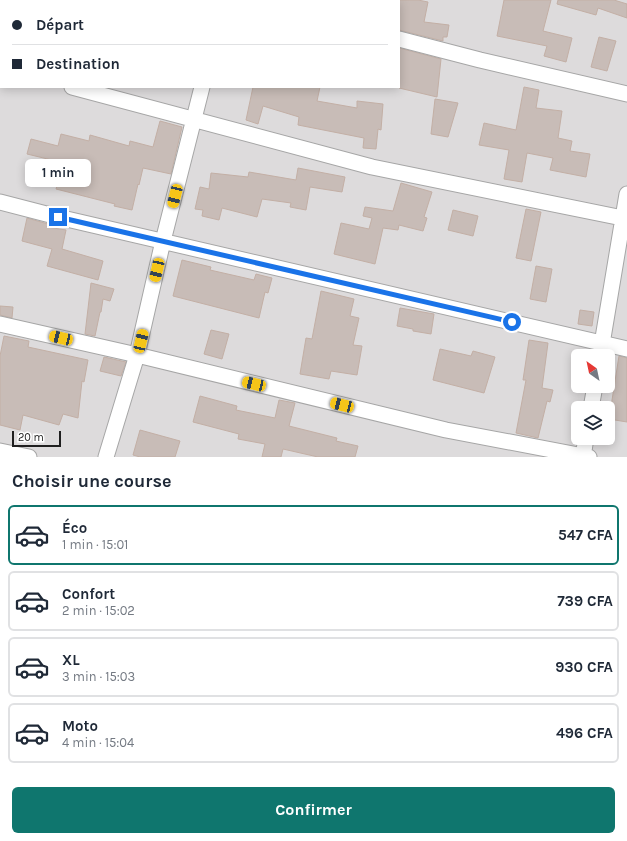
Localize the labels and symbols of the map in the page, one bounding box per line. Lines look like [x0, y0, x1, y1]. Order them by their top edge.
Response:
callout: 1 min [25, 159, 91, 187]
car [166, 183, 184, 209]
route end [49, 208, 67, 226]
car [148, 257, 166, 283]
route start [503, 313, 521, 331]
car [132, 328, 150, 354]
car [48, 329, 74, 347]
north arrow [571, 349, 615, 393]
car [241, 375, 267, 393]
car [329, 396, 355, 414]
scale bar [12, 429, 61, 448]

